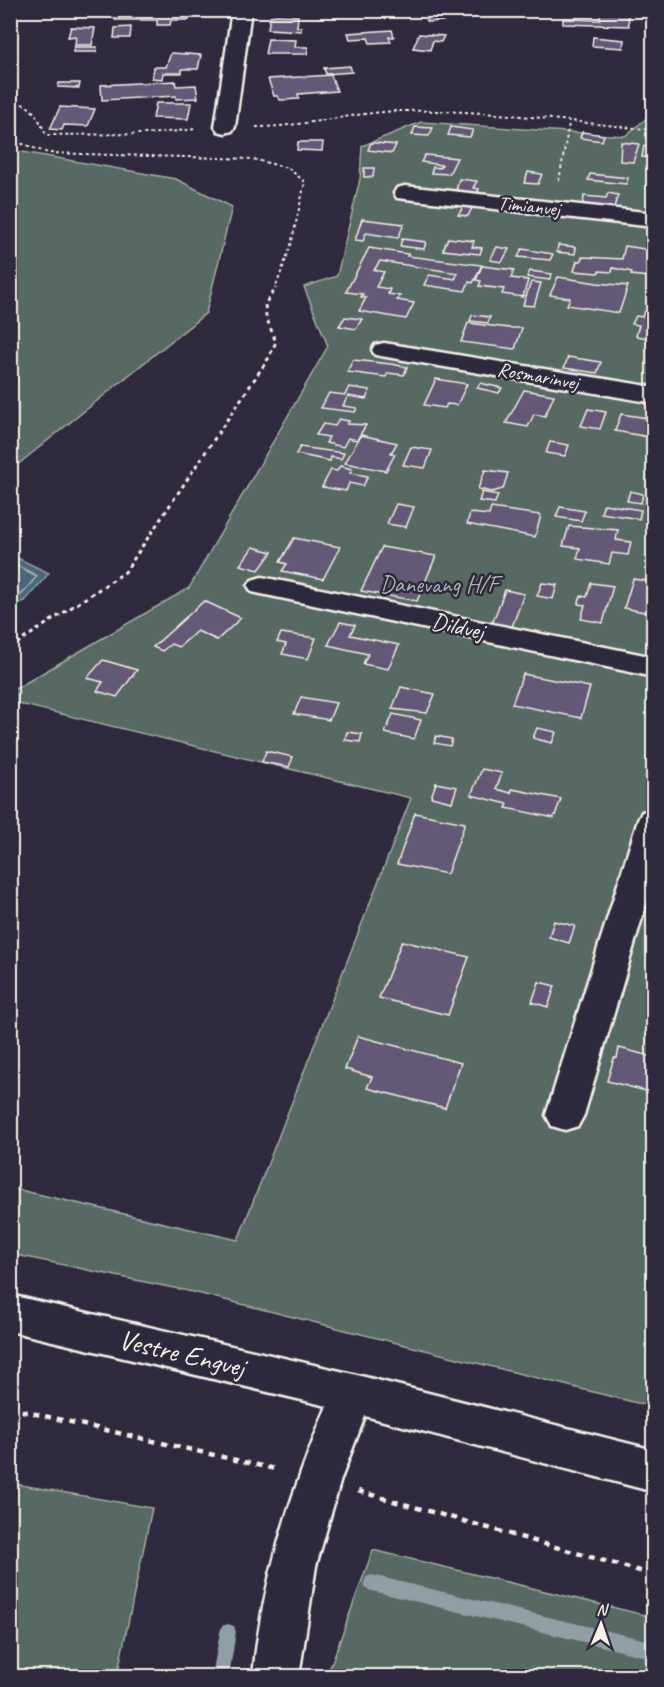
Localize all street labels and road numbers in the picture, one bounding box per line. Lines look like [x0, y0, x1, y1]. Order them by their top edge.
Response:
street label: Timianvej [497, 190, 563, 222]
street label: Rosmarinvej [496, 357, 582, 396]
street label: Dildvej [429, 606, 490, 647]
street label: Vestre Engvej [116, 1322, 252, 1385]

